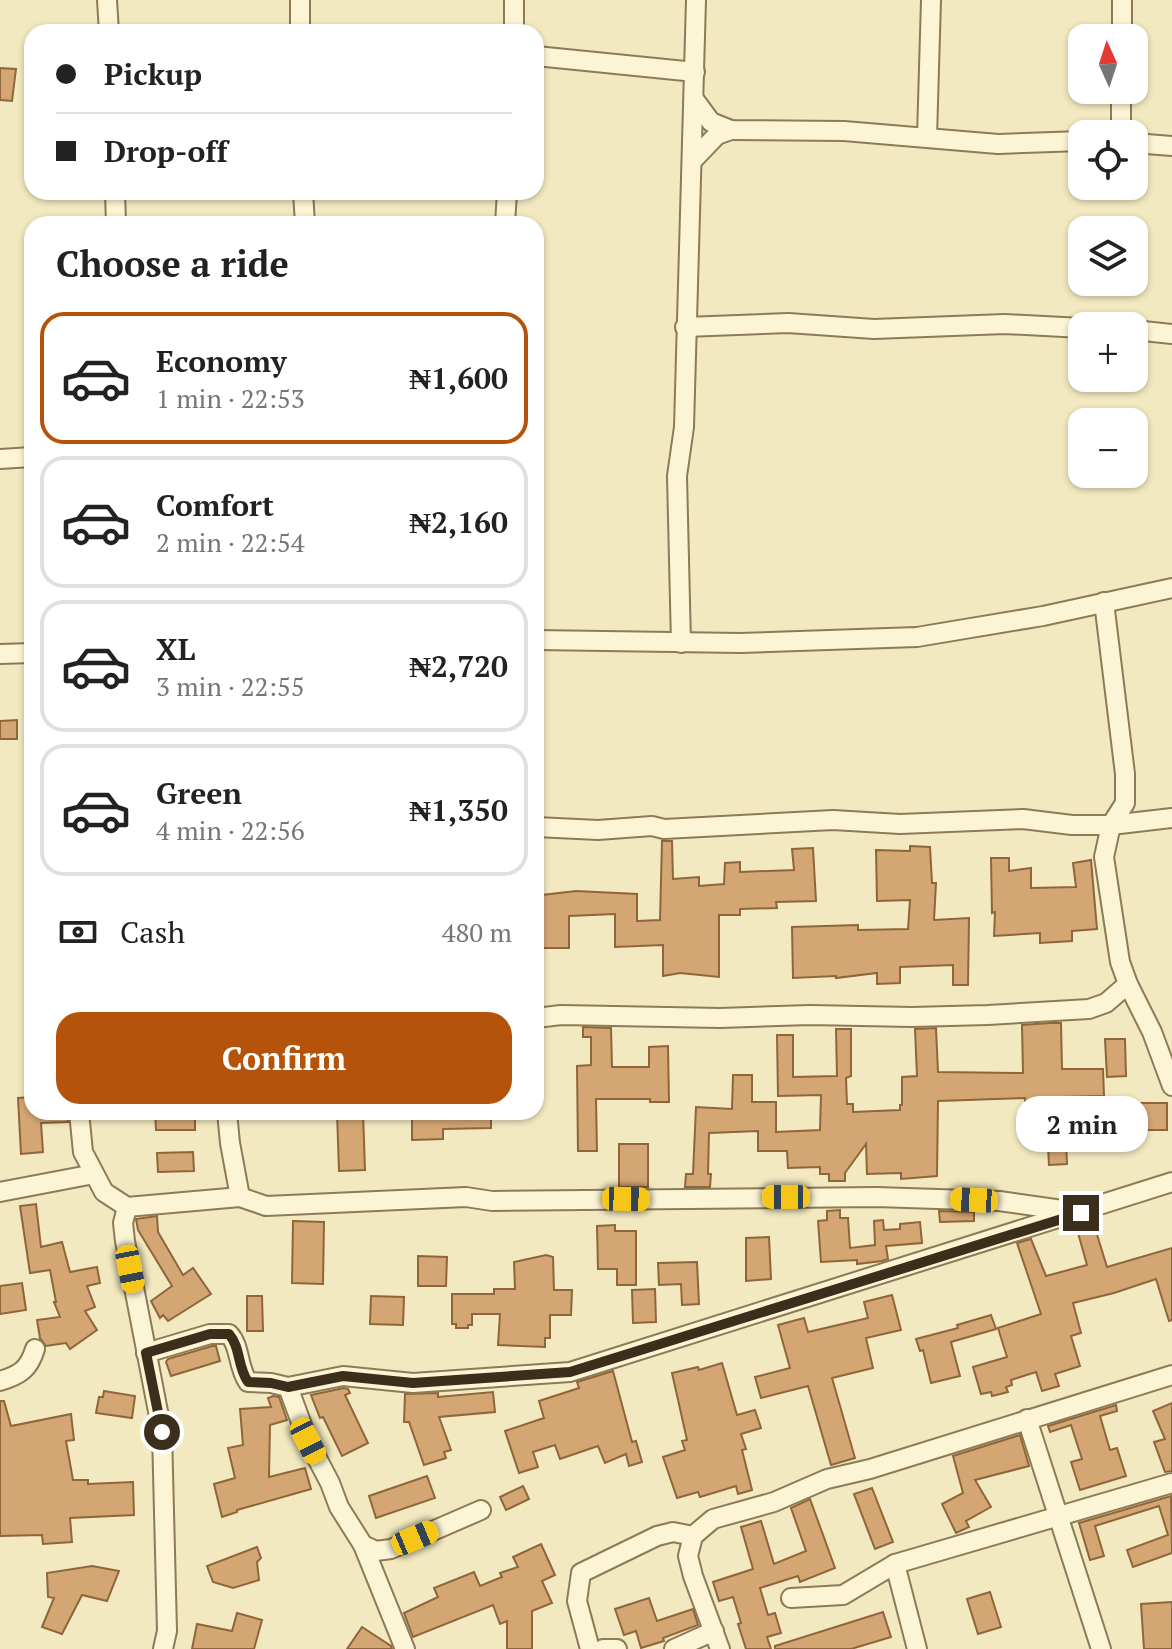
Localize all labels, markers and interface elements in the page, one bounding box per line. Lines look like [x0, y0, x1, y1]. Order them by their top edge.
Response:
north arrow [1068, 24, 1148, 104]
map controls [1068, 24, 1148, 488]
text: Pickup [104, 54, 202, 94]
button: locate [1068, 120, 1148, 200]
text: Drop-off [104, 131, 228, 171]
button: layers [1068, 216, 1148, 296]
text: Choose a ride [56, 240, 289, 287]
button: + [1068, 312, 1148, 392]
text: Economy [156, 341, 287, 381]
icon: car [60, 342, 132, 414]
text: ₦1,600 [409, 358, 508, 398]
text: 1 min · 22:53 [156, 381, 305, 415]
button: − [1068, 408, 1148, 488]
text: Comfort [156, 485, 274, 525]
icon: car [60, 486, 132, 558]
text: ₦2,160 [409, 502, 508, 542]
text: 2 min · 22:54 [156, 525, 305, 559]
text: XL [156, 629, 195, 669]
icon: car [60, 630, 132, 702]
text: ₦2,720 [409, 646, 508, 686]
text: 3 min · 22:55 [156, 669, 305, 703]
text: Green [156, 773, 242, 813]
icon: car [60, 774, 132, 846]
text: ₦1,350 [409, 790, 508, 830]
text: 4 min · 22:56 [156, 813, 305, 847]
icon: cash [56, 910, 100, 954]
text: Cash [120, 912, 185, 952]
text: 480 m [442, 915, 512, 949]
button: Confirm [56, 1012, 512, 1104]
callout: 2 min [1015, 1097, 1147, 1153]
text: 2 min [1046, 1107, 1118, 1141]
car [762, 1185, 810, 1209]
car [602, 1187, 650, 1211]
car [949, 1187, 999, 1213]
route end [1063, 1195, 1099, 1231]
car [114, 1243, 146, 1295]
route start [144, 1414, 180, 1450]
car [286, 1414, 330, 1468]
car [388, 1518, 442, 1558]

